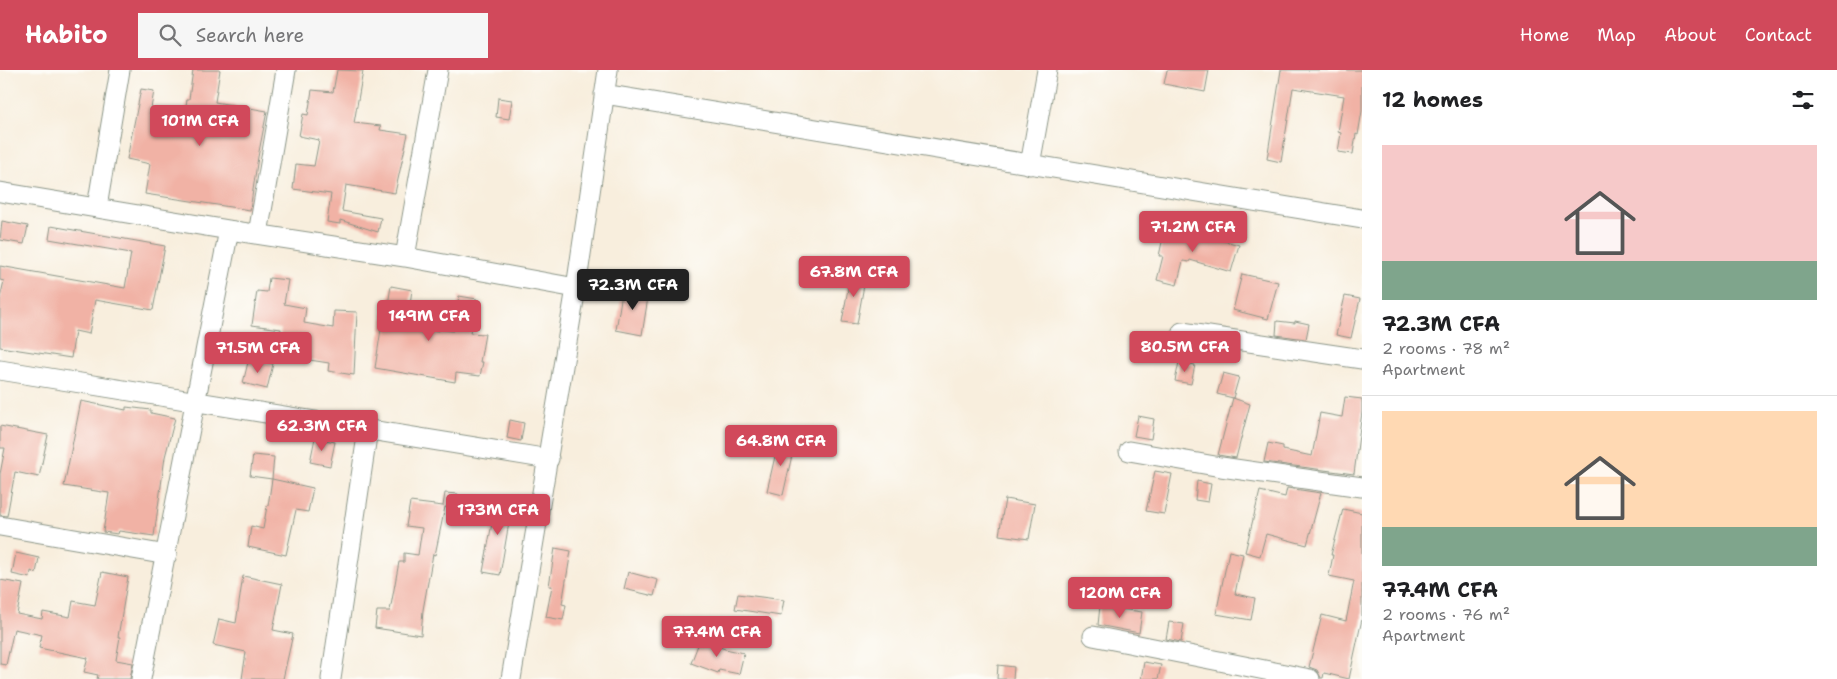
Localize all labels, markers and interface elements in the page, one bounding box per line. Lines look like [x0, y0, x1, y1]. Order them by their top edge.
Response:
search box [138, 13, 488, 58]
text: Habito [25, 19, 108, 51]
icon: search [156, 21, 184, 49]
text: Search here [196, 23, 304, 48]
text: Home [1520, 23, 1569, 47]
text: Map [1597, 23, 1636, 47]
text: About [1664, 23, 1717, 47]
text: Contact [1745, 23, 1812, 47]
text: 12 homes [1382, 86, 1483, 114]
icon: filters [1789, 86, 1817, 114]
pin: 101M CFA [148, 104, 252, 147]
text: 101M CFA [161, 110, 239, 131]
icon: home [1555, 178, 1645, 268]
pin: 71.2M CFA [1136, 210, 1250, 253]
text: 71.2M CFA [1150, 216, 1236, 237]
pin: 67.8M CFA [797, 256, 911, 298]
text: 67.8M CFA [810, 261, 898, 282]
pin: 72.3M CFA [576, 268, 690, 311]
text: 72.3M CFA [588, 274, 678, 295]
pin: 149M CFA [377, 300, 481, 342]
text: 149M CFA [388, 305, 470, 326]
text: 72.3M CFA [1382, 310, 1500, 338]
pin: 80.5M CFA [1128, 330, 1242, 373]
pin: 71.5M CFA [201, 332, 315, 374]
text: 80.5M CFA [1141, 336, 1229, 357]
text: 71.5M CFA [216, 337, 300, 358]
text: 2 rooms · 78 m² [1382, 338, 1510, 359]
text: Apartment [1382, 359, 1465, 380]
pin: 62.3M CFA [265, 410, 379, 452]
text: 62.3M CFA [277, 415, 367, 436]
pin: 64.8M CFA [724, 424, 838, 467]
text: 64.8M CFA [736, 430, 826, 451]
icon: home [1555, 443, 1645, 533]
pin: 173M CFA [446, 494, 550, 536]
text: 173M CFA [457, 499, 539, 520]
pin: 120M CFA [1068, 576, 1172, 619]
text: 77.4M CFA [1382, 576, 1498, 604]
text: 120M CFA [1079, 582, 1161, 603]
text: 2 rooms · 76 m² [1382, 604, 1510, 625]
pin: 77.4M CFA [660, 616, 774, 658]
text: 77.4M CFA [673, 621, 761, 642]
text: Apartment [1382, 625, 1465, 646]

